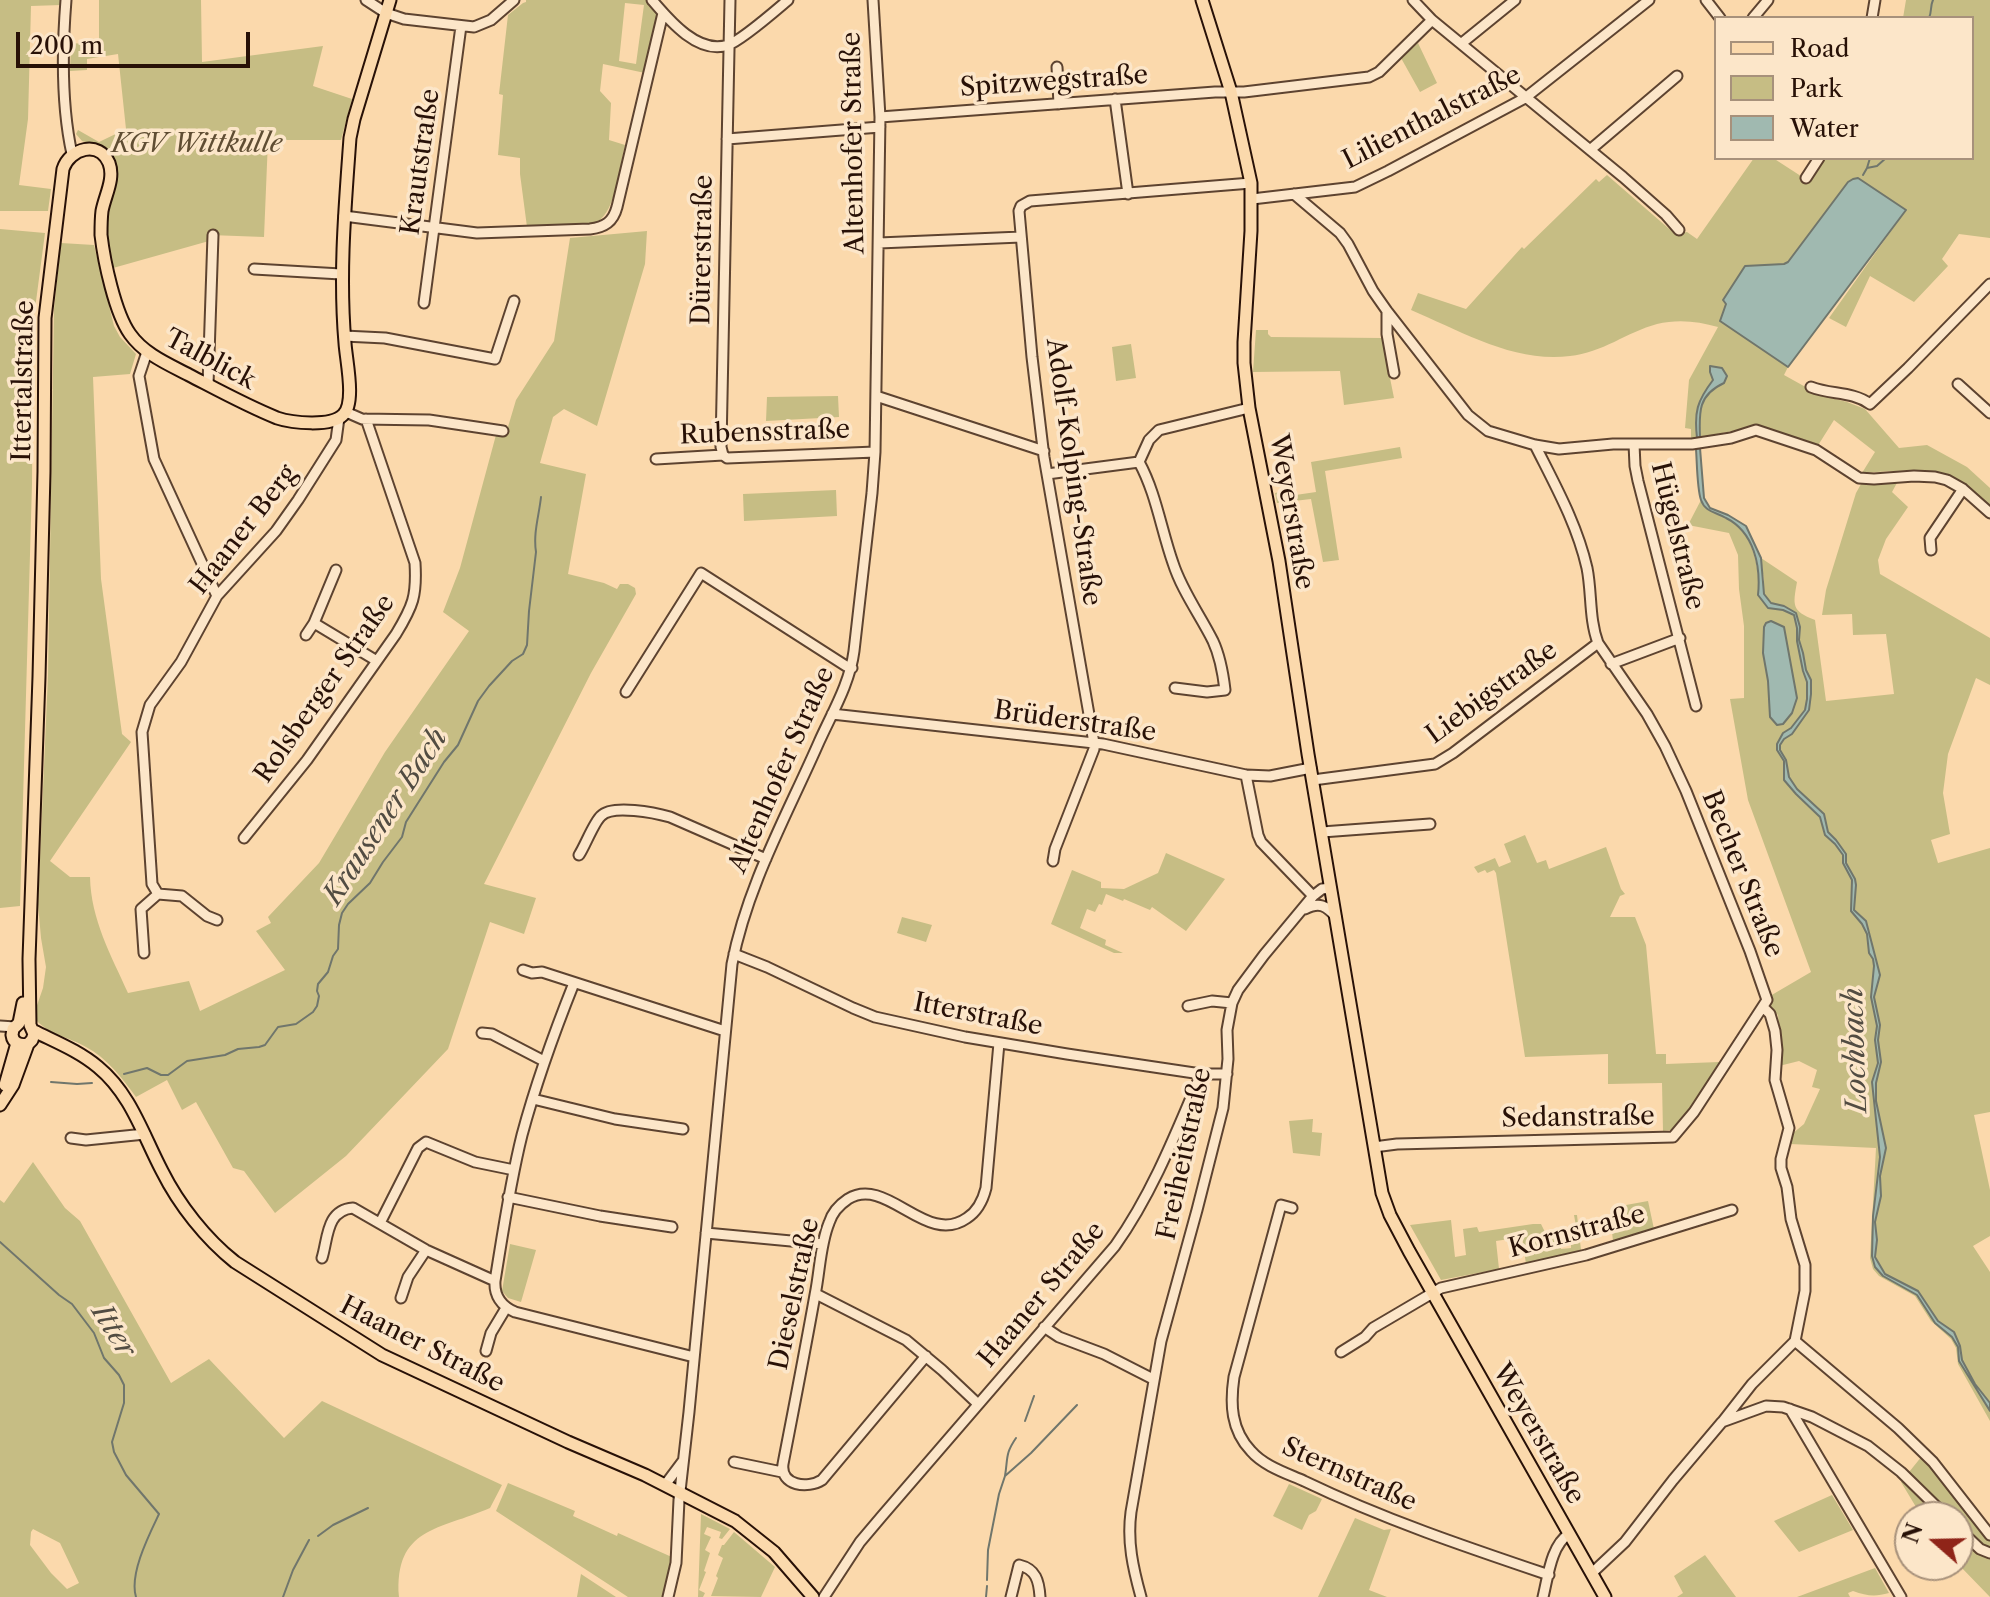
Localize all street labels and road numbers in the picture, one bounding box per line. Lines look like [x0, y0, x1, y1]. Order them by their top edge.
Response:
street label: Altenhofer Straße [836, 32, 872, 254]
street label: Spitzwegstraße [959, 60, 1149, 104]
street label: Lilienthalstraße [1338, 60, 1526, 176]
street label: Krautstraße [395, 87, 447, 237]
street label: Dürerstraße [686, 175, 720, 325]
street label: Ittertalstraße [7, 300, 41, 462]
street label: Talblick [159, 323, 261, 397]
street label: Adolf-Kolping-Straße [1039, 336, 1107, 608]
street label: Rubensstraße [679, 414, 851, 452]
street label: Weyerstraße [1262, 432, 1320, 592]
street label: Haaner Berg [184, 459, 304, 601]
street label: Hügelstraße [1644, 459, 1710, 613]
street label: Rolsberger Straße [248, 589, 402, 789]
street label: Liebigstraße [1420, 635, 1564, 751]
street label: Altenhofer Straße [723, 662, 841, 878]
street label: Brüderstraße [992, 695, 1158, 749]
street label: Becher Straße [1694, 786, 1790, 962]
street label: Itterstraße [911, 987, 1045, 1043]
street label: Freiheitstraße [1152, 1065, 1218, 1243]
street label: Sedanstraße [1501, 1101, 1655, 1135]
street label: Kornstraße [1505, 1199, 1649, 1265]
street label: Dieselstraße [764, 1215, 826, 1373]
street label: Haaner Straße [972, 1216, 1112, 1374]
street label: Haaner Straße [335, 1290, 509, 1400]
street label: Weyerstraße [1485, 1358, 1591, 1510]
street label: Sternstraße [1277, 1431, 1421, 1519]

